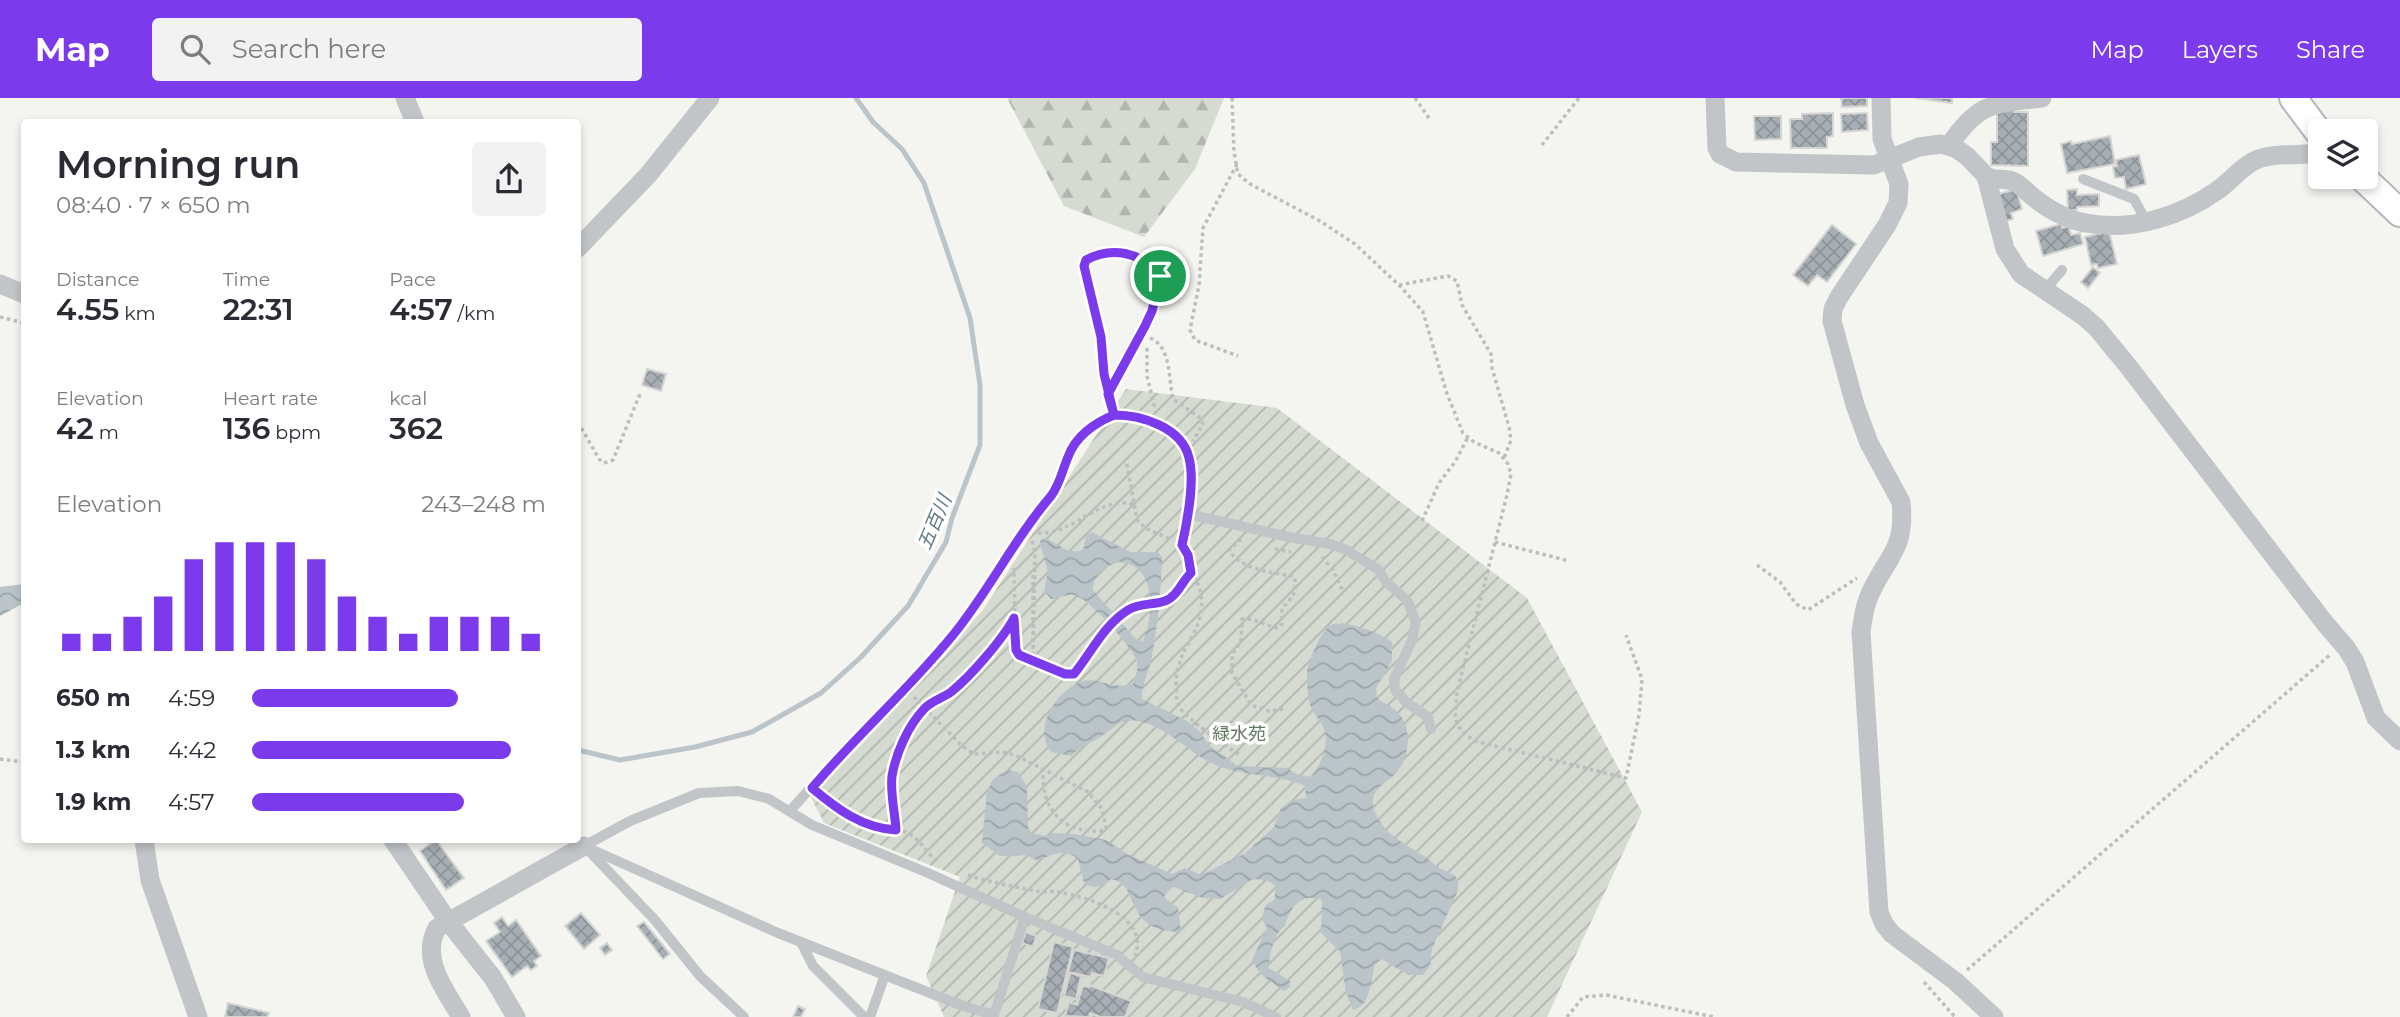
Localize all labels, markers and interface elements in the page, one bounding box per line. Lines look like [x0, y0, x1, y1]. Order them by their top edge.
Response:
search box [152, 18, 642, 81]
text: Map [35, 29, 110, 69]
icon: search [176, 30, 214, 68]
text: Search here [232, 33, 386, 65]
text: Map [2090, 35, 2144, 64]
text: Layers [2182, 35, 2258, 64]
text: Share [2296, 35, 2365, 64]
map controls [2308, 119, 2378, 189]
button: layers [2308, 119, 2378, 189]
text: Morning run [56, 141, 300, 188]
button: share [472, 142, 546, 216]
text: 08:40 · 7 × 650 m [56, 191, 251, 219]
pin [1130, 246, 1190, 306]
icon: arrive [1141, 257, 1179, 295]
text: Distance [56, 268, 139, 291]
text: Time [223, 268, 270, 291]
text: Pace [389, 268, 436, 291]
text: 4.55 [56, 291, 119, 328]
text: 22:31 [223, 291, 294, 328]
text: 4:57 [389, 291, 453, 328]
text: km [119, 302, 156, 325]
text: /km [453, 302, 495, 325]
text: Elevation [56, 387, 144, 410]
text: Heart rate [223, 387, 318, 410]
text: kcal [389, 387, 427, 410]
text: 42 [56, 410, 94, 447]
text: 136 [223, 410, 270, 447]
text: 362 [389, 410, 443, 447]
text: m [94, 421, 119, 444]
text: bpm [270, 421, 321, 444]
text: Elevation [56, 490, 162, 518]
text: 243–248 m [421, 490, 546, 518]
water label: 五百川 [913, 490, 957, 553]
text: 650 m [56, 684, 131, 712]
text: 4:59 [168, 684, 215, 712]
park label: 緑水苑 [1212, 723, 1266, 745]
text: 1.3 km [56, 736, 131, 764]
text: 4:42 [168, 736, 216, 764]
text: 1.9 km [56, 788, 131, 816]
text: 4:57 [168, 788, 214, 816]

